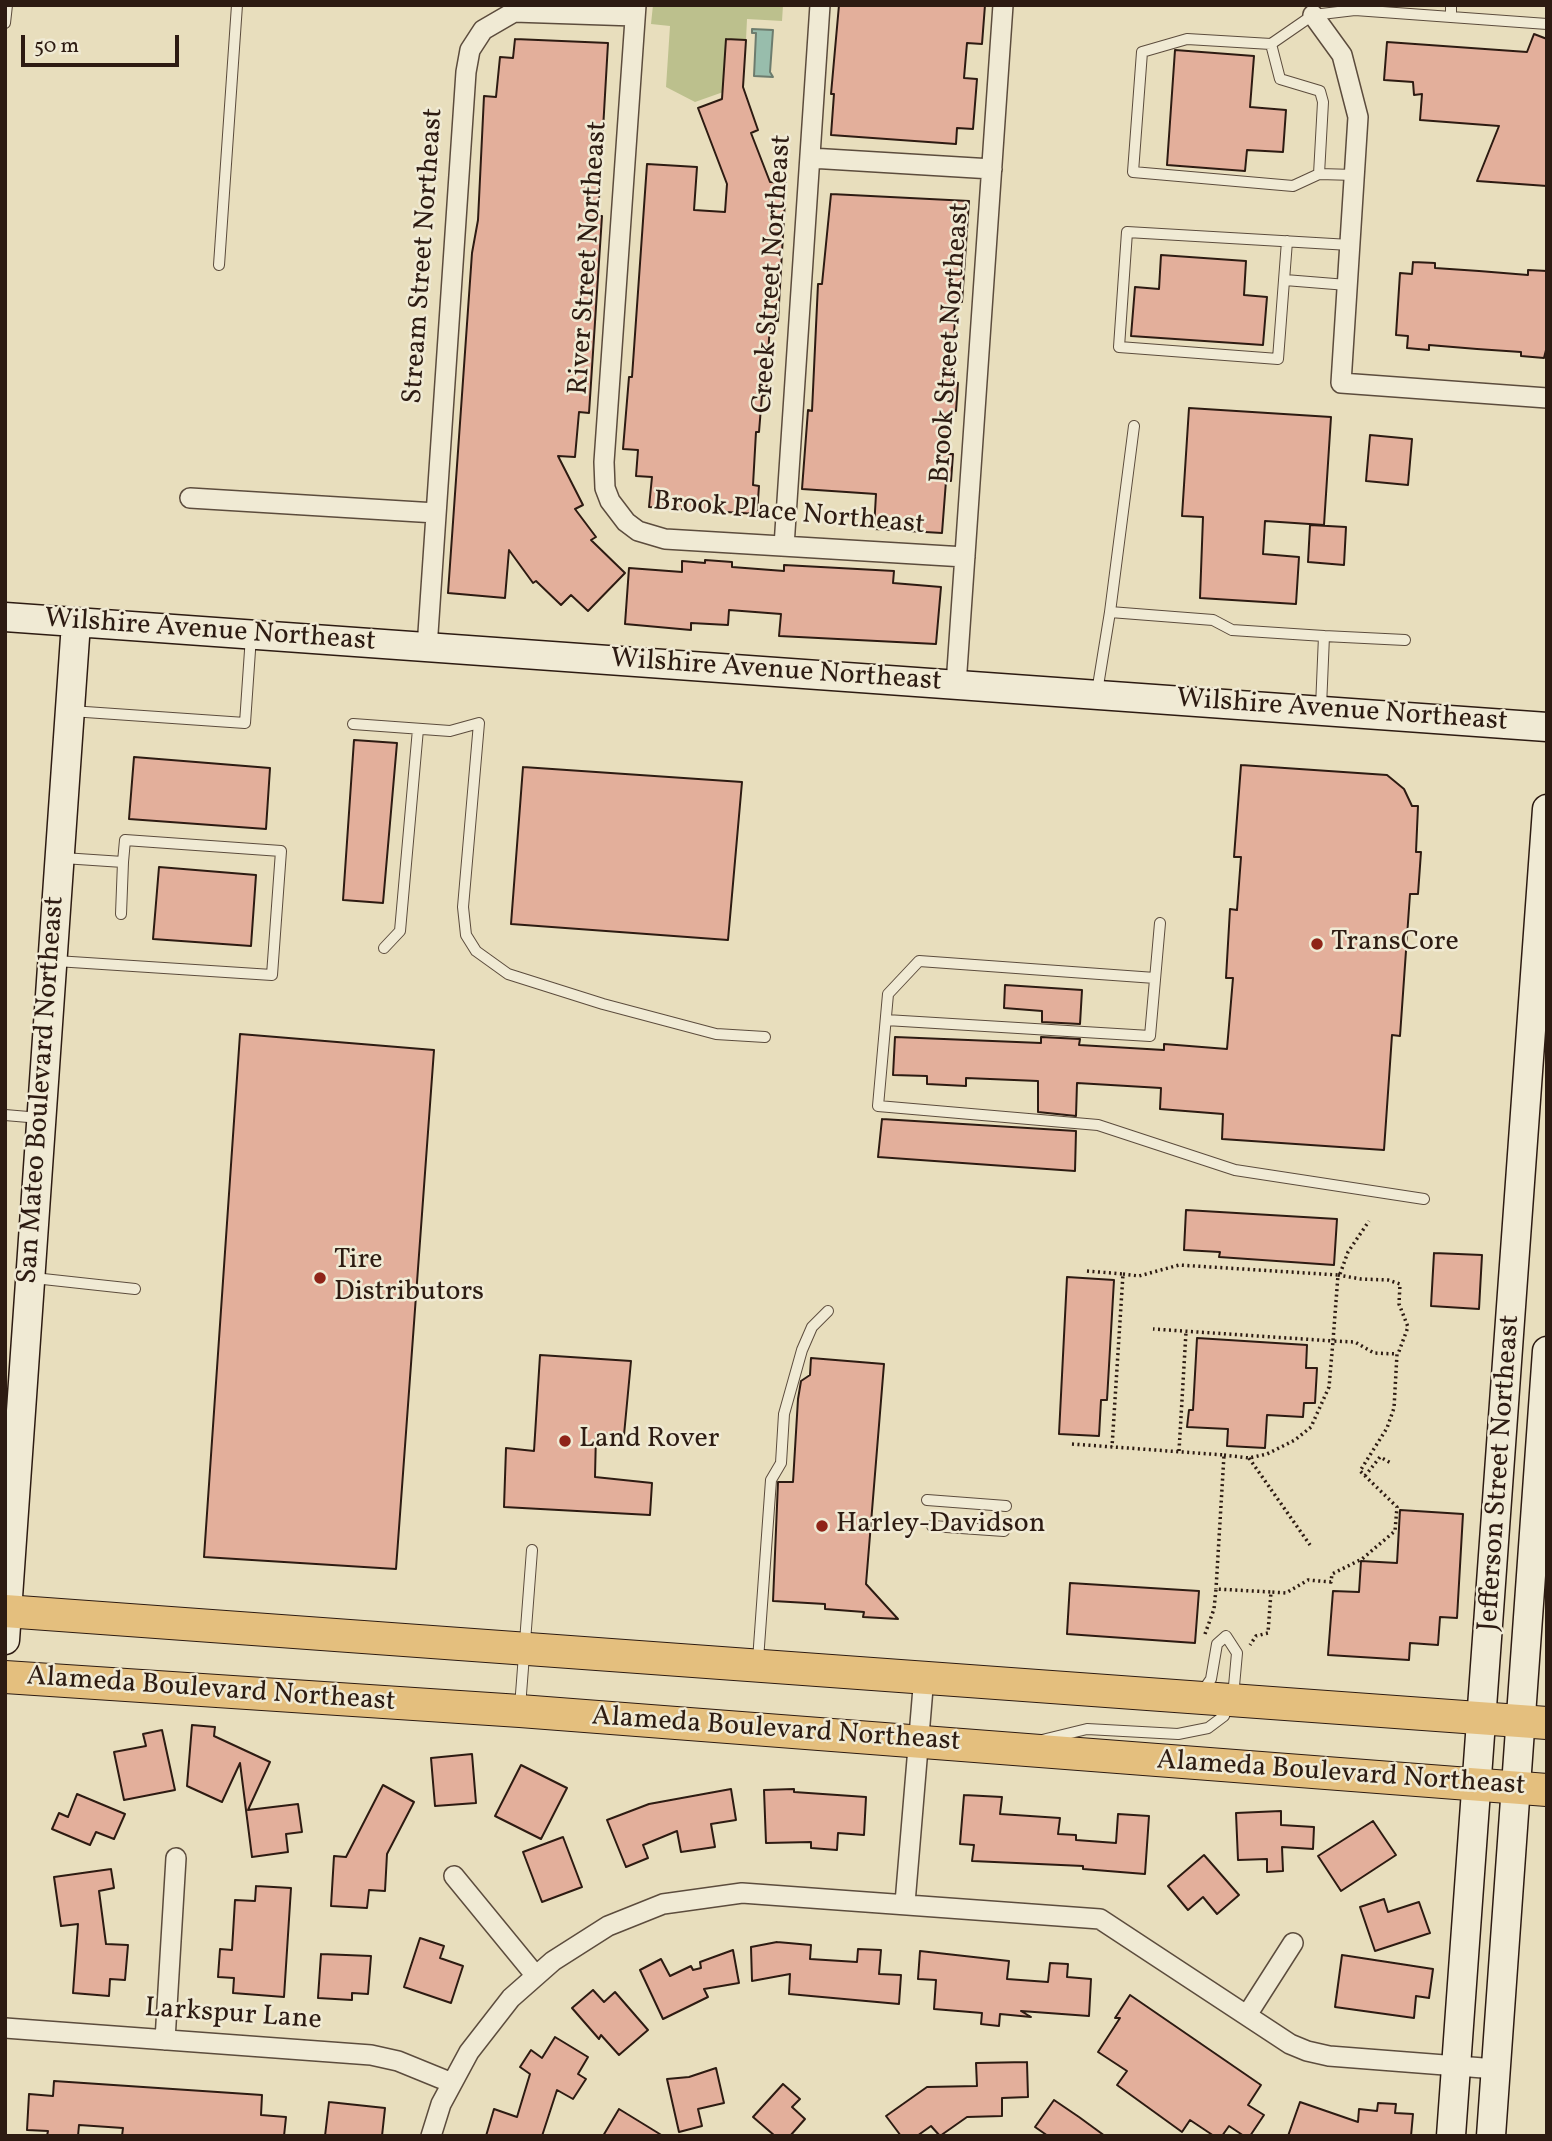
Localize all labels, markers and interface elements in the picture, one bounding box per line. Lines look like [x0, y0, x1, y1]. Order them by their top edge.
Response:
scale bar [24, 21, 182, 65]
text: 50 m [34, 32, 79, 61]
street label: Stream Street Northeast [398, 107, 452, 405]
street label: River Street Northeast [564, 120, 616, 396]
street label: Creek Street Northeast [747, 133, 801, 415]
street label: Brook Street Northeast [925, 201, 979, 485]
street label: Brook Place Northeast [652, 486, 926, 544]
street label: Wilshire Avenue Northeast [43, 604, 377, 660]
street label: Wilshire Avenue Northeast [609, 644, 943, 700]
street label: Wilshire Avenue Northeast [1175, 684, 1509, 740]
street label: San Mateo Boulevard Northeast [13, 895, 73, 1285]
place label: TransCore [1331, 927, 1459, 961]
marker: TransCore [1309, 936, 1325, 952]
place label: Tire Distributors [334, 1245, 484, 1311]
marker: Tire Distributors [312, 1270, 328, 1286]
street label: Jefferson Street Northeast [1473, 1314, 1529, 1632]
place label: Land Rover [579, 1424, 719, 1458]
marker: Land Rover [557, 1433, 573, 1449]
place label: Harley-Davidson [836, 1509, 1045, 1543]
marker: Harley-Davidson [814, 1518, 830, 1534]
street label: Alameda Boulevard Northeast [25, 1661, 397, 1721]
street label: Alameda Boulevard Northeast [590, 1701, 962, 1761]
street label: Alameda Boulevard Northeast [1155, 1745, 1527, 1805]
street label: Larkspur Lane [143, 1993, 323, 2039]

